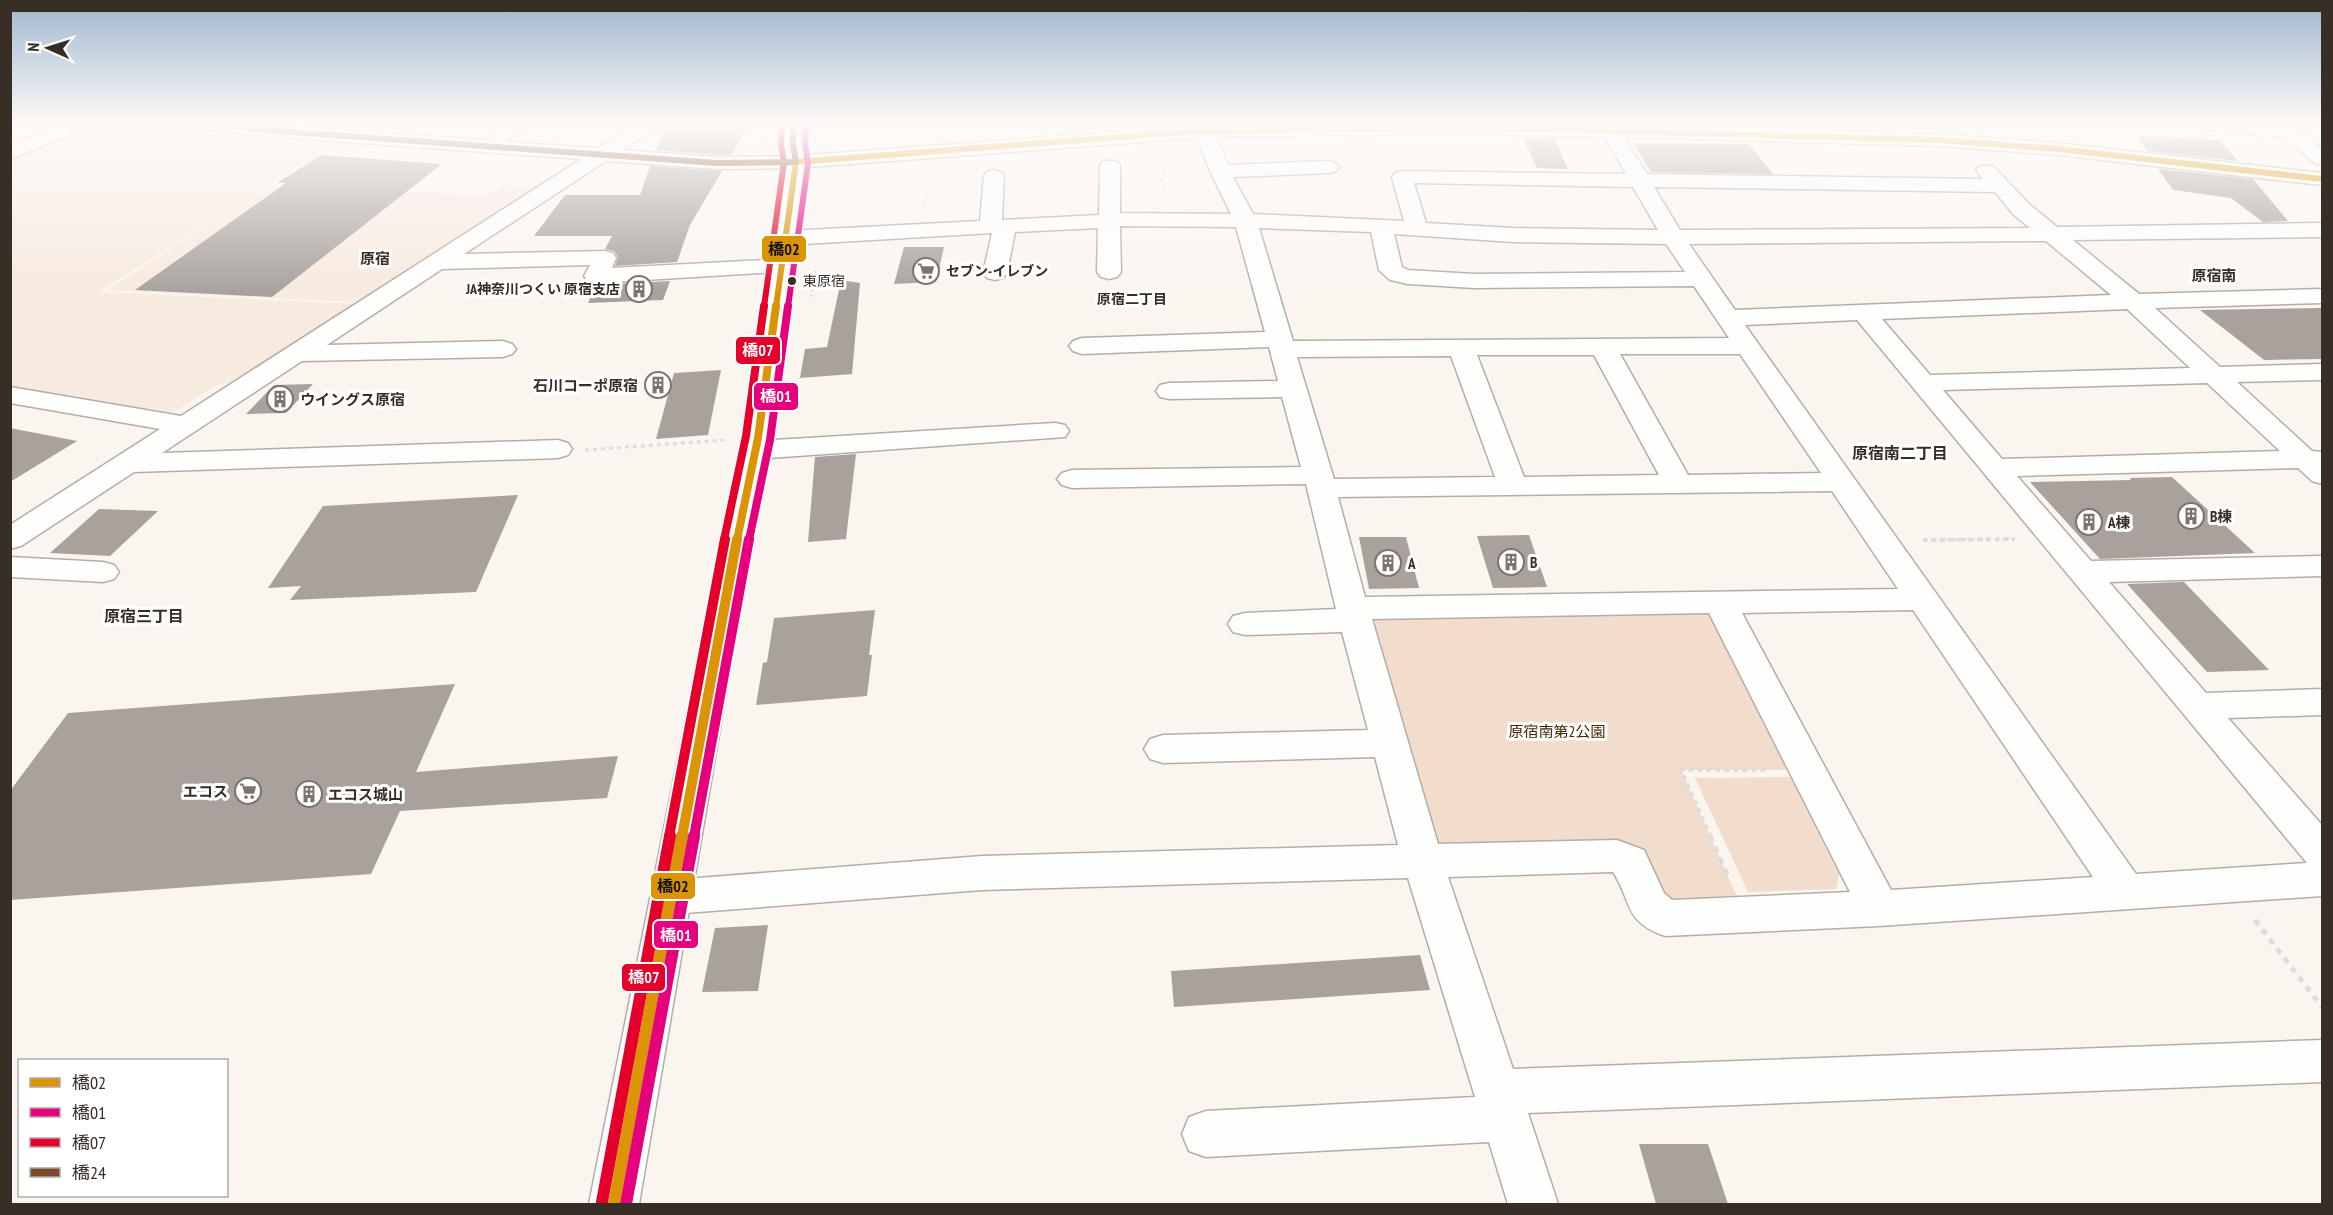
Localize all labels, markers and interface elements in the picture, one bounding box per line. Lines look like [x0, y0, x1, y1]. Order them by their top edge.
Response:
north arrow [18, 18, 78, 78]
text: N [23, 42, 43, 52]
line badge: 橋02 [761, 235, 807, 263]
text: 橋02 [768, 239, 800, 259]
district label: 原宿 [360, 249, 390, 268]
supermarket icon: セブン-イレブン [911, 256, 941, 286]
place label: セブン-イレブン [946, 262, 1048, 280]
district label: 原宿南 [2191, 266, 2237, 285]
place label: 東原宿 [803, 272, 845, 290]
building icon: JA神奈川つくい 原宿支店 [624, 274, 654, 304]
marker: 東原宿 [786, 275, 798, 287]
place label: JA神奈川つくい 原宿支店 [465, 280, 620, 298]
district label: 原宿二丁目 [1097, 290, 1167, 308]
line badge: 橋07 [735, 336, 781, 365]
text: 橋07 [742, 340, 774, 360]
building icon: 石川コーポ原宿 [643, 370, 673, 400]
place label: 石川コーポ原宿 [533, 376, 638, 395]
line badge: 橋01 [753, 382, 799, 411]
building icon: ウイングス原宿 [265, 384, 295, 414]
text: 橋01 [760, 386, 792, 406]
place label: ウイングス原宿 [300, 390, 405, 409]
district label: 原宿南二丁目 [1852, 443, 1948, 463]
building icon: B棟 [2176, 501, 2206, 531]
building icon: A棟 [2074, 507, 2104, 537]
place label: B棟 [2210, 507, 2232, 526]
place label: A棟 [2107, 513, 2131, 532]
building icon: B [1496, 547, 1526, 577]
building icon: A [1373, 548, 1403, 578]
place label: B [1530, 553, 1537, 572]
place label: A [1407, 554, 1416, 573]
district label: 原宿三丁目 [104, 606, 184, 626]
park label: 原宿南第2公園 [1509, 722, 1605, 741]
supermarket icon: エコス [233, 776, 263, 806]
building icon: エコス城山 [294, 779, 324, 809]
place label: エコス [183, 782, 228, 801]
place label: エコス城山 [328, 785, 403, 804]
line badge: 橋02 [650, 872, 696, 900]
text: 橋02 [657, 876, 689, 896]
line badge: 橋01 [653, 920, 699, 949]
text: 橋01 [660, 925, 692, 945]
line badge: 橋07 [621, 963, 666, 992]
text: 橋07 [628, 967, 660, 987]
legend [18, 1059, 228, 1197]
text: 橋02 [72, 1071, 106, 1094]
text: 橋01 [72, 1101, 106, 1124]
text: 橋07 [72, 1131, 106, 1154]
text: 橋24 [72, 1161, 106, 1184]

